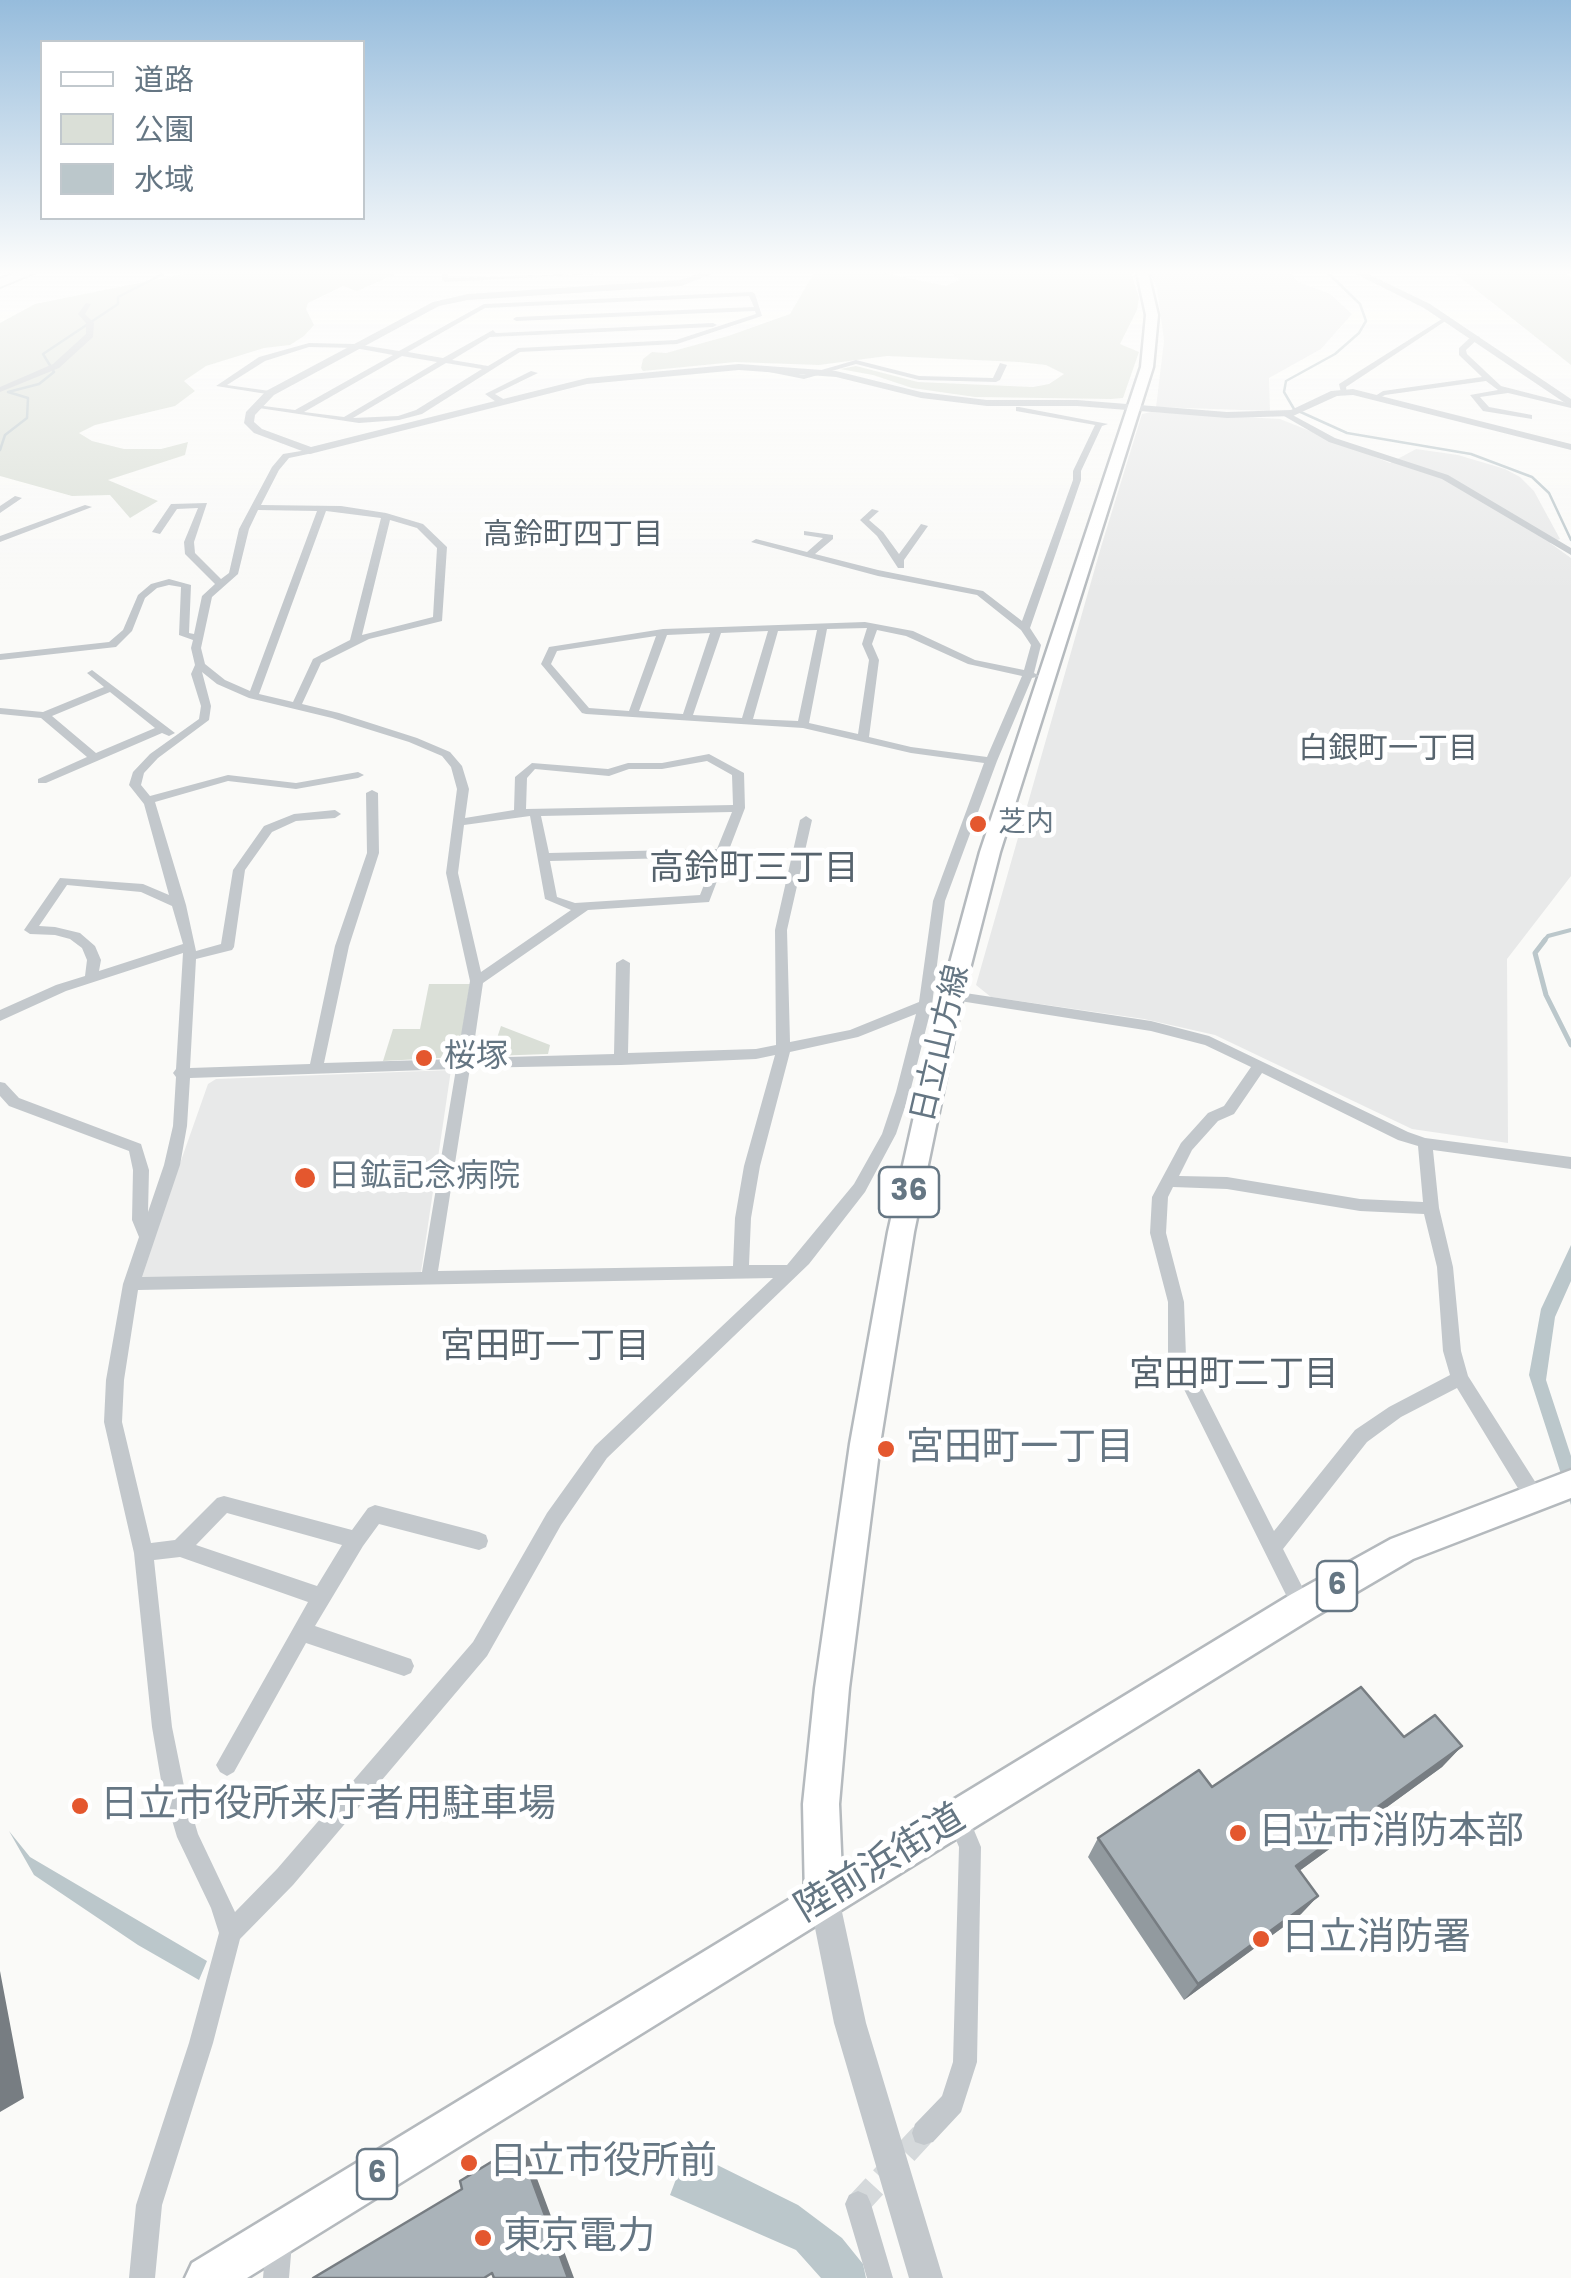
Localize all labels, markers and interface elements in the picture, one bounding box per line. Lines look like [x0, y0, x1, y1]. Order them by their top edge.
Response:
legend [40, 40, 365, 220]
text: 道路 [134, 58, 194, 101]
text: 公園 [134, 108, 194, 151]
text: 水域 [134, 158, 194, 201]
district label: 高鈴町四丁目 [483, 518, 663, 554]
district label: 白銀町一丁目 [1298, 732, 1478, 768]
place label: 芝内 [998, 807, 1054, 841]
marker: 芝内 [967, 813, 989, 835]
district label: 高鈴町三丁目 [649, 849, 859, 891]
street label: 日立山方線 [905, 962, 979, 1126]
place label: 桜塚 [444, 1039, 508, 1077]
marker: 桜塚 [413, 1047, 435, 1069]
place label: 日鉱記念病院 [328, 1159, 520, 1197]
marker: 日鉱記念病院 [292, 1165, 318, 1191]
road number: 36 [879, 1167, 939, 1217]
district label: 宮田町一丁目 [440, 1327, 650, 1369]
district label: 宮田町二丁目 [1129, 1355, 1339, 1397]
place label: 宮田町一丁目 [906, 1426, 1134, 1472]
marker: 宮田町一丁目 [875, 1438, 897, 1460]
road number: 6 [1317, 1561, 1357, 1611]
place label: 日立市役所来庁者用駐車場 [100, 1783, 556, 1829]
marker: 日立市役所来庁者用駐車場 [69, 1795, 91, 1817]
street label: 陸前浜街道 [788, 1797, 974, 1933]
place label: 日立市消防本部 [1258, 1810, 1524, 1856]
marker: 日立市消防本部 [1227, 1822, 1249, 1844]
place label: 日立消防署 [1281, 1916, 1471, 1962]
marker: 日立消防署 [1250, 1928, 1272, 1950]
place label: 日立市役所前 [489, 2140, 717, 2186]
road number: 6 [357, 2149, 397, 2199]
marker: 日立市役所前 [458, 2152, 480, 2174]
place label: 東京電力 [503, 2215, 655, 2261]
marker: 東京電力 [472, 2227, 494, 2249]

